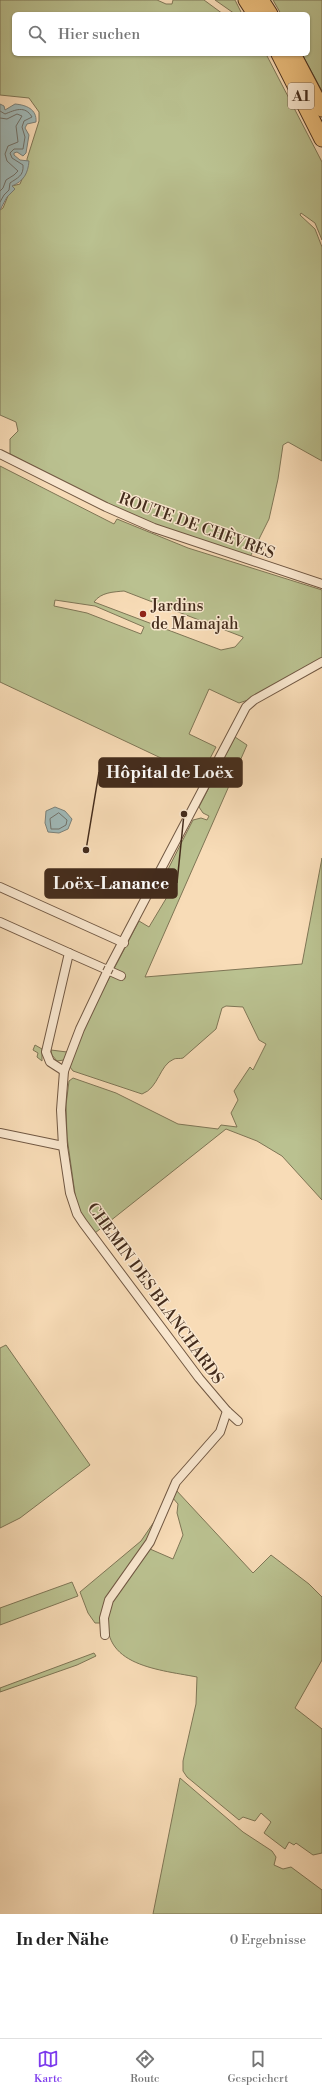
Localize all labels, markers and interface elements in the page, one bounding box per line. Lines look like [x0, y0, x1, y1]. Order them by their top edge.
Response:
search box [12, 12, 310, 56]
icon: search [26, 23, 48, 45]
text: Hier suchen [58, 25, 140, 44]
road number: A1 [288, 83, 314, 109]
street label: ROUTE DE CHÈVRES [116, 486, 278, 564]
place label: Jardins de Mamajah [150, 596, 239, 634]
marker: Jardins de Mamajah [138, 609, 148, 619]
callout: Hôpital de Loëx [99, 758, 242, 787]
text: Hôpital de Loëx [106, 762, 234, 784]
callout: Loëx-Lanance [45, 869, 177, 898]
text: Loëx-Lanance [53, 873, 169, 895]
street label: CHEMIN DES BLANCHARDS [83, 1199, 228, 1388]
text: In der Nähe [16, 1929, 109, 1951]
text: 0 Ergebnisse [230, 1932, 306, 1948]
tab: Karte [34, 2048, 62, 2086]
tab: Route [130, 2048, 160, 2086]
tab: Gespeichert [227, 2048, 288, 2086]

